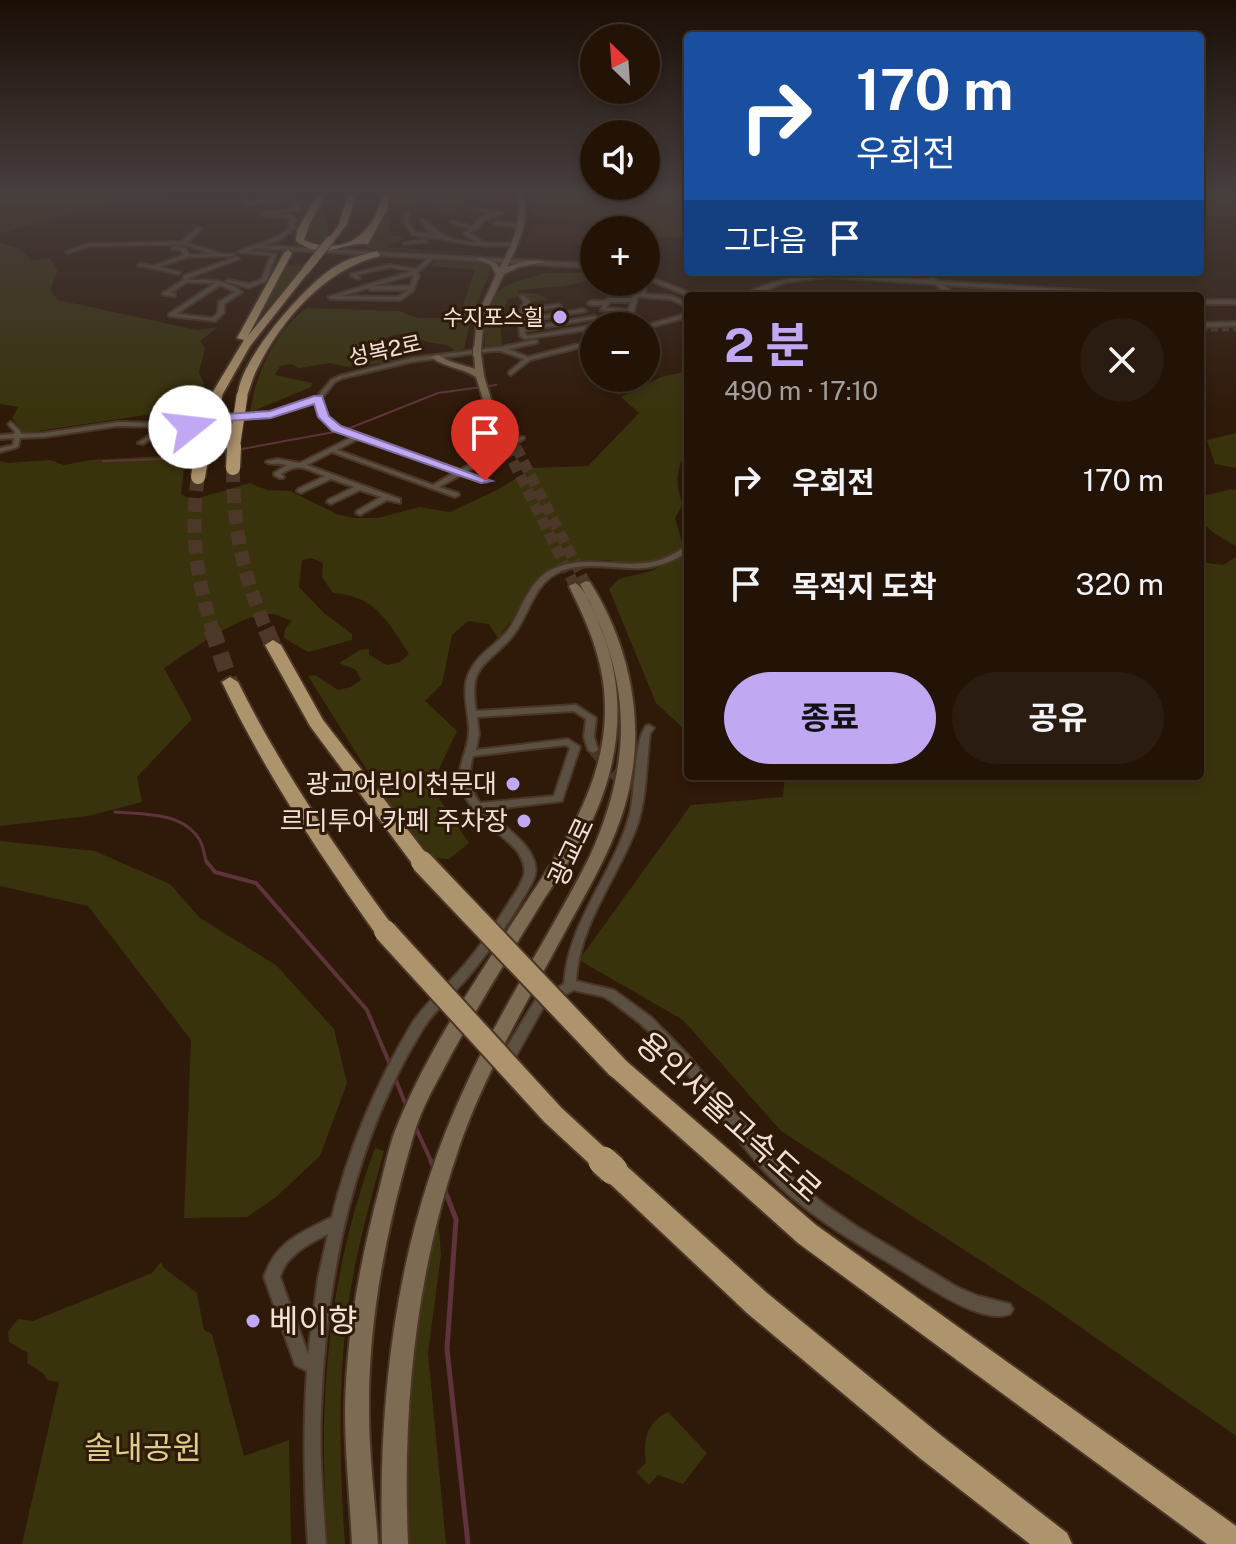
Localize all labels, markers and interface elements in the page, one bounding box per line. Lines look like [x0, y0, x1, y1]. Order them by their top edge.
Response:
north arrow [580, 24, 660, 104]
map controls [580, 24, 660, 392]
text: 170 m [856, 57, 1013, 123]
icon: right [724, 64, 828, 168]
button: sound [580, 120, 660, 200]
text: 우회전 [856, 132, 955, 174]
button: + [580, 216, 660, 296]
icon: arrive [823, 216, 867, 260]
text: 그다음 [724, 222, 807, 258]
place label: 수지포스힐 [443, 304, 544, 330]
marker: 수지포스힐 [551, 308, 569, 326]
button: − [580, 312, 660, 392]
text: 2 분 [724, 316, 809, 373]
button: close [1080, 318, 1164, 402]
street label: 성복2로 [346, 330, 424, 370]
text: 490 m · 17:10 [724, 375, 878, 406]
position arrow [148, 385, 232, 469]
pin [451, 399, 519, 481]
icon: arrive [463, 411, 507, 455]
icon: right [724, 458, 768, 502]
text: 170 m [1083, 462, 1164, 498]
text: 우회전 [792, 464, 875, 500]
icon: arrive [724, 562, 768, 606]
text: 320 m [1076, 566, 1164, 602]
text: 목적지 도착 [792, 568, 937, 604]
button: 종료 [724, 672, 936, 764]
button: 공유 [952, 672, 1164, 764]
place label: 광교어린이천문대 [306, 768, 497, 799]
marker: 광교어린이천문대 [504, 775, 522, 793]
place label: 르디투어 카페 주차장 [280, 805, 508, 836]
marker: 르디투어 카페 주차장 [515, 812, 533, 830]
street label: 광교로 [541, 813, 600, 891]
street label: 용인서울고속도로 [629, 1024, 829, 1209]
place label: 베이향 [269, 1302, 357, 1339]
marker: 베이향 [244, 1312, 262, 1330]
park label: 솔내공원 [84, 1429, 202, 1466]

